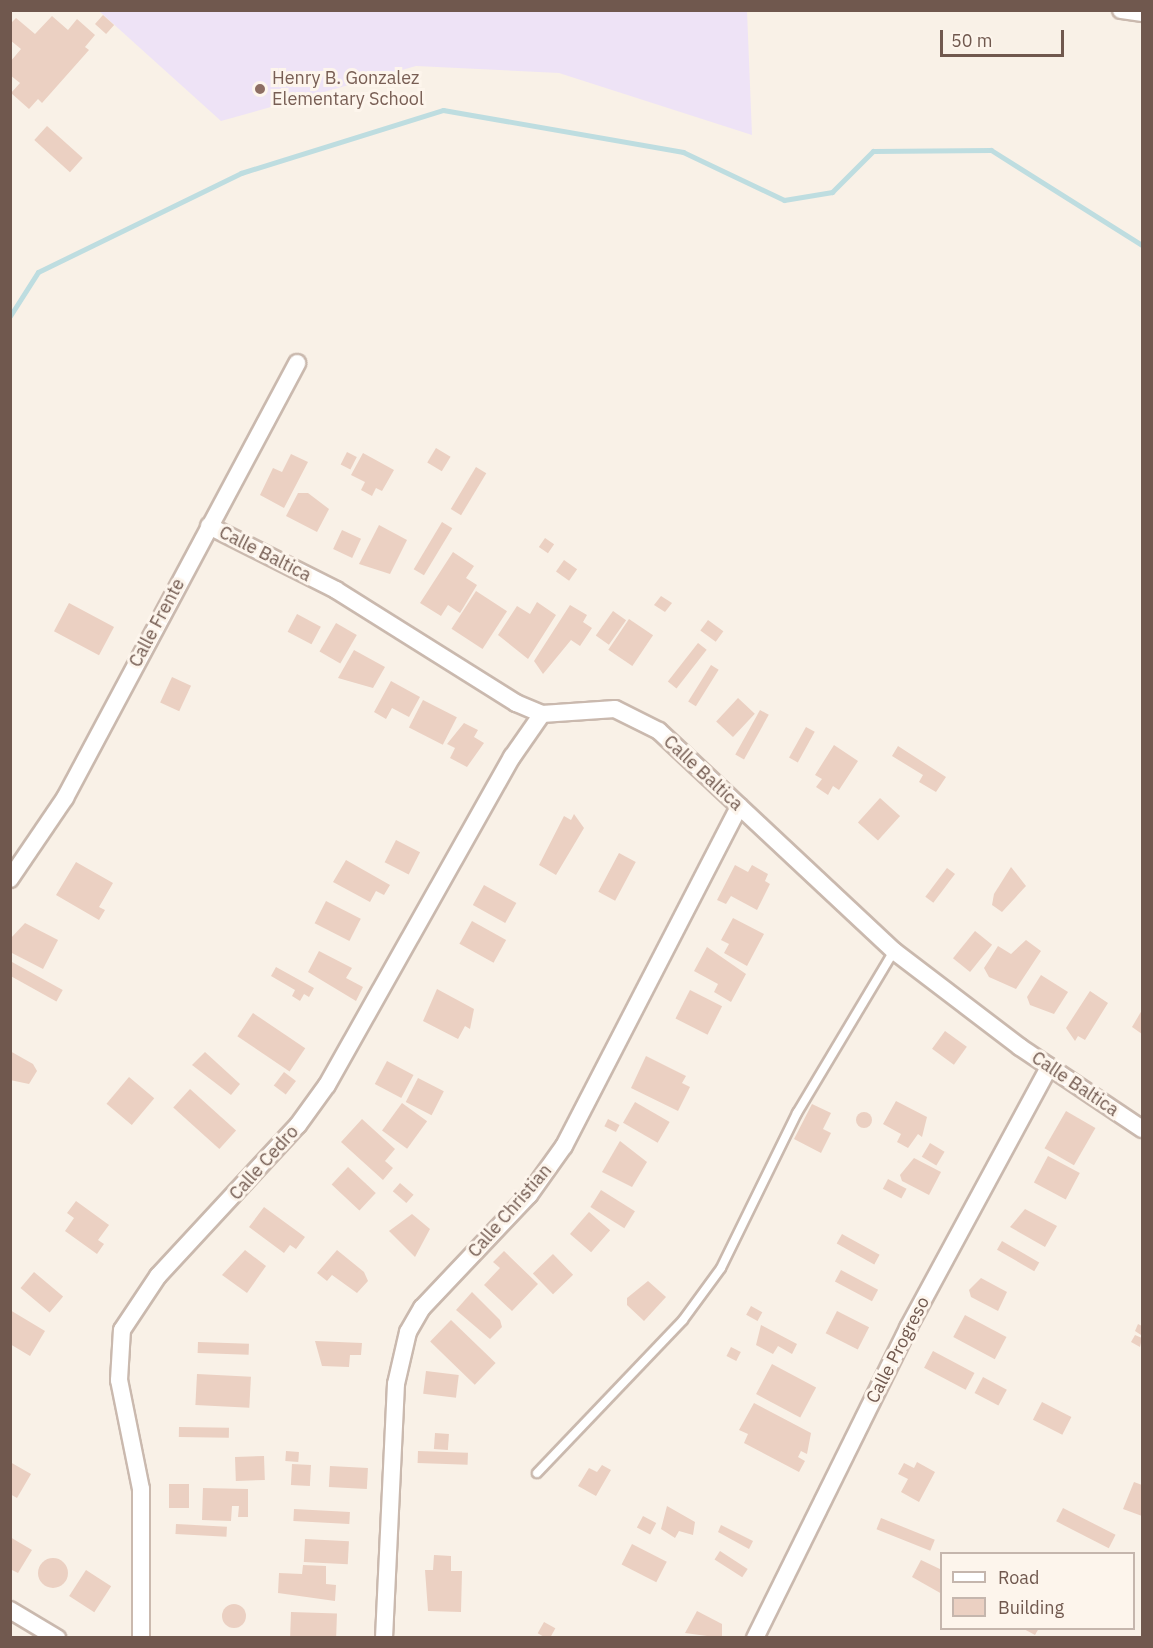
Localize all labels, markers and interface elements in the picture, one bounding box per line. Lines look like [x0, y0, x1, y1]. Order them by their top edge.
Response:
scale bar [943, 18, 1068, 56]
text: 50 m [951, 29, 993, 52]
place label: Henry B. Gonzalez Elementary School [272, 68, 424, 110]
marker: Henry B. Gonzalez Elementary School [253, 82, 267, 96]
street label: Calle Baltica [215, 522, 315, 586]
street label: Calle Frente [125, 575, 189, 671]
street label: Calle Baltica [659, 731, 747, 815]
street label: Calle Baltica [1027, 1047, 1123, 1121]
street label: Calle Cedro [225, 1121, 303, 1205]
street label: Calle Christian [464, 1160, 556, 1262]
street label: Calle Progreso [862, 1293, 934, 1407]
legend [940, 1552, 1135, 1630]
text: Road [998, 1566, 1039, 1589]
text: Building [998, 1596, 1064, 1619]

